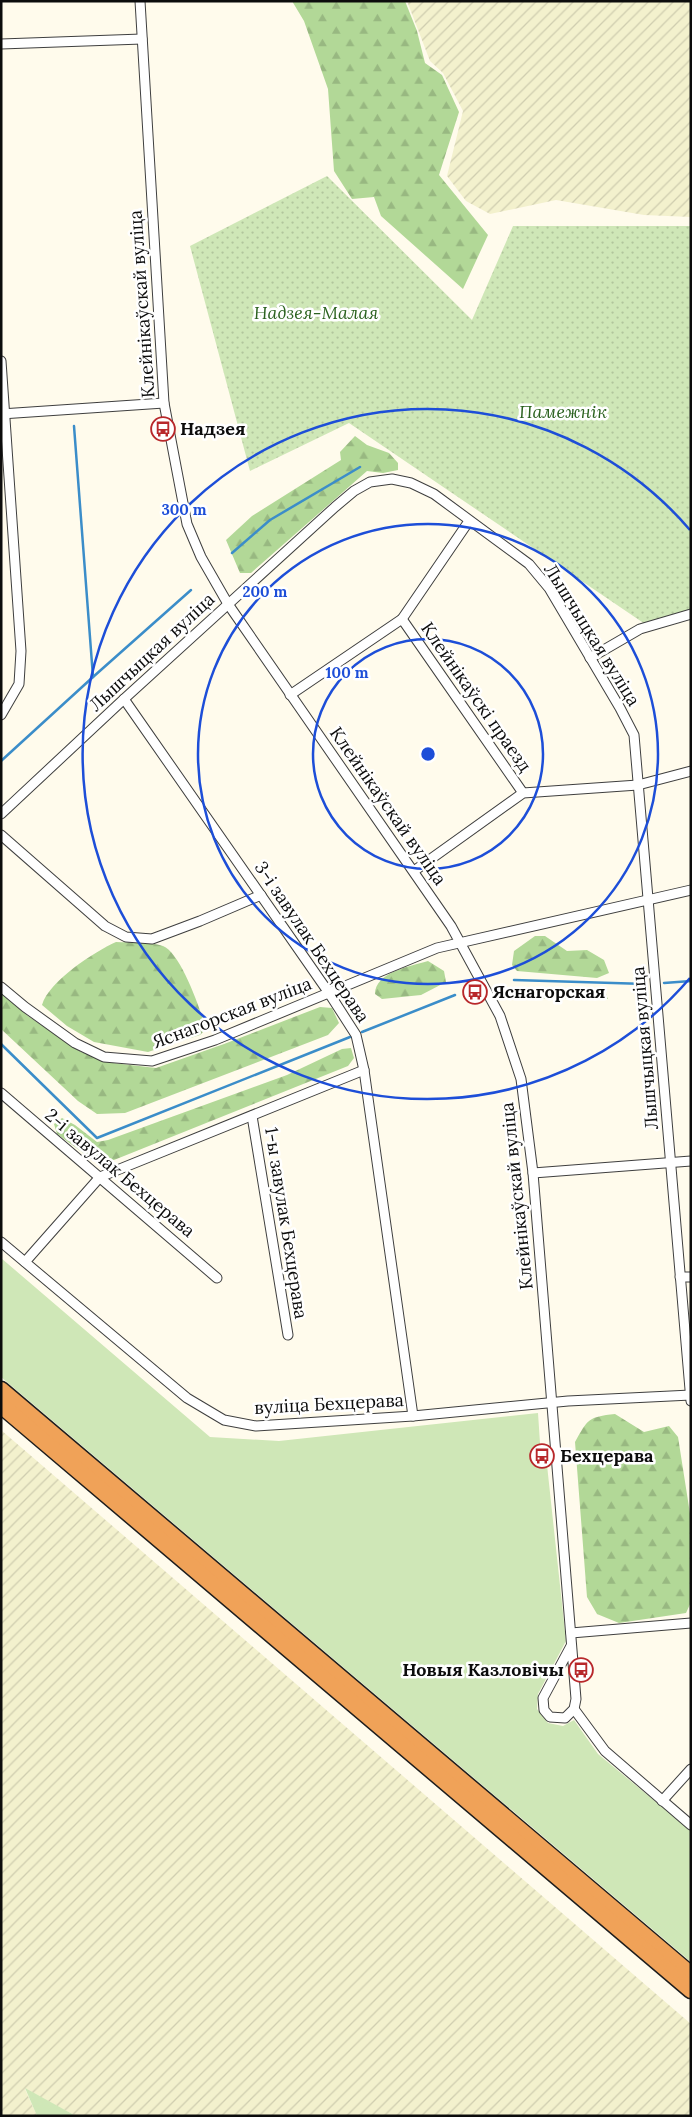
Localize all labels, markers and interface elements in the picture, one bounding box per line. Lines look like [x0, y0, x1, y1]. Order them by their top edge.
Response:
street label: Клейнікаўскай вуліца [123, 209, 160, 399]
park label: Надзея-Малая [254, 301, 378, 324]
park label: Памежнік [519, 400, 607, 423]
bus stop icon: Надзея [150, 416, 176, 442]
place label: Надзея [180, 417, 246, 440]
text: 300 m [161, 500, 207, 519]
street label: Лышчыцкая вуліца [539, 559, 646, 710]
text: 200 m [243, 582, 288, 601]
street label: Лышчыцкая вуліца [84, 587, 219, 716]
street label: Клейнікаўскі праезд [416, 617, 537, 776]
text: 100 m [326, 663, 369, 682]
street label: Клейнікаўскай вуліца [325, 722, 452, 889]
centre of rings [419, 745, 437, 763]
street label: 3-і завулак Бехцерава [250, 857, 375, 1027]
street label: Лышчыцкая вуліца [626, 966, 663, 1131]
street label: Яснагорская вуліца [149, 972, 315, 1054]
bus stop icon: Яснагорская [462, 979, 488, 1005]
place label: Яснагорская [492, 980, 605, 1003]
street label: Клейнікаўскай вуліца [495, 1101, 538, 1291]
street label: 2-і завулак Бехцерава [41, 1103, 200, 1242]
street label: 1-ы завулак Бехцерава [260, 1125, 313, 1321]
street label: вуліца Бехцерава [254, 1388, 404, 1419]
bus stop icon: Бехцерава [529, 1443, 555, 1469]
place label: Бехцерава [560, 1444, 654, 1467]
bus stop icon: Новыя Казловічы [568, 1657, 594, 1683]
place label: Новыя Казловічы [402, 1658, 564, 1681]

